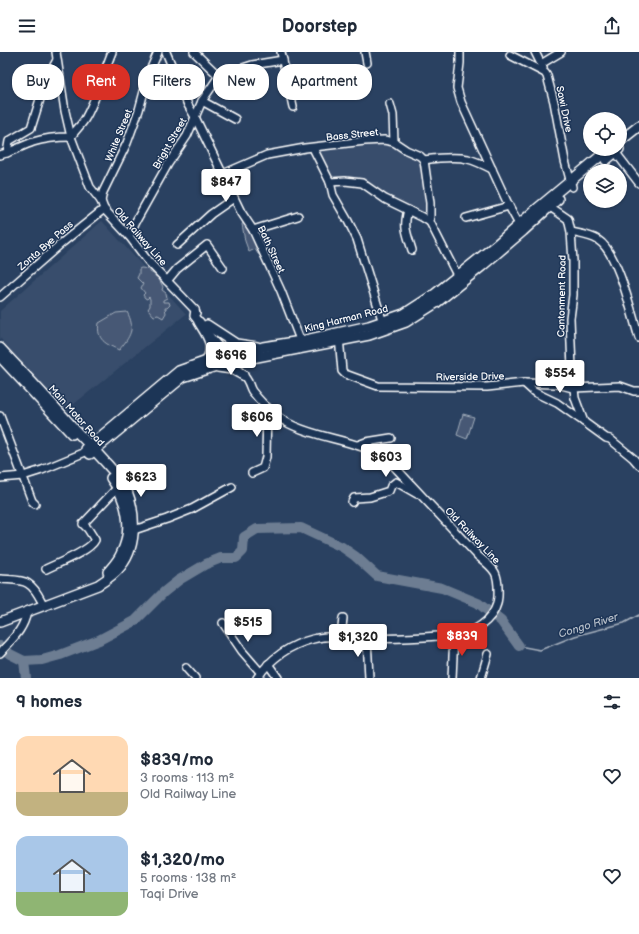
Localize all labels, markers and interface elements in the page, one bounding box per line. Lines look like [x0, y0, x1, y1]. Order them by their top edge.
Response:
icon: menu [16, 15, 38, 37]
icon: share [601, 15, 623, 37]
text: Doorstep [282, 16, 357, 37]
chip: Buy [12, 64, 64, 100]
chip: Rent [72, 64, 130, 100]
chip: Filters [138, 64, 205, 100]
chip: New [213, 64, 269, 100]
chip: Apartment [277, 64, 372, 100]
street label: Sawi Drive [553, 85, 575, 133]
street label: White Street [103, 107, 135, 163]
map controls [583, 112, 627, 208]
button: locate [583, 112, 627, 156]
street label: Bright Street [150, 116, 189, 171]
street label: Bass Street [325, 126, 379, 144]
button: layers [583, 164, 627, 208]
pin: $847 [202, 169, 250, 203]
text: $847 [210, 174, 242, 190]
street label: Old Railway Line [111, 205, 169, 269]
street label: Zonta Bye Pass [15, 218, 76, 274]
street label: Bath Street [255, 224, 287, 275]
street label: Cantonment Road [555, 255, 569, 337]
street label: King Harman Road [303, 303, 390, 335]
pin: $696 [207, 342, 255, 376]
text: $696 [215, 347, 247, 363]
pin: $554 [536, 360, 584, 394]
text: $554 [544, 365, 576, 381]
street label: Riverside Drive [436, 370, 504, 384]
street label: Main Motor Road [46, 383, 107, 449]
pin: $606 [233, 404, 281, 438]
text: $606 [241, 409, 273, 425]
pin: $603 [362, 444, 410, 478]
text: $603 [370, 449, 402, 465]
pin: $623 [117, 464, 165, 498]
text: $623 [125, 469, 157, 485]
street label: Old Railway Line [442, 505, 502, 567]
pin: $515 [224, 609, 272, 643]
water label: Congo River [557, 610, 620, 641]
text: $515 [233, 614, 263, 630]
pin: $839 [438, 623, 486, 657]
pin: $1,320 [325, 624, 391, 658]
text: $839 [446, 628, 478, 644]
text: $1,320 [338, 629, 378, 645]
icon: filters [601, 691, 623, 713]
text: 9 homes [16, 692, 82, 712]
text: $839/mo [140, 750, 213, 770]
icon: home [48, 752, 96, 800]
icon: heart [601, 765, 623, 787]
text: 3 rooms · 113 m² [140, 770, 234, 786]
text: Old Railway Line [140, 786, 236, 802]
text: $1,320/mo [140, 850, 225, 870]
icon: home [48, 852, 96, 900]
icon: heart [601, 865, 623, 887]
text: 5 rooms · 138 m² [140, 870, 236, 886]
text: Taqi Drive [140, 886, 199, 902]

